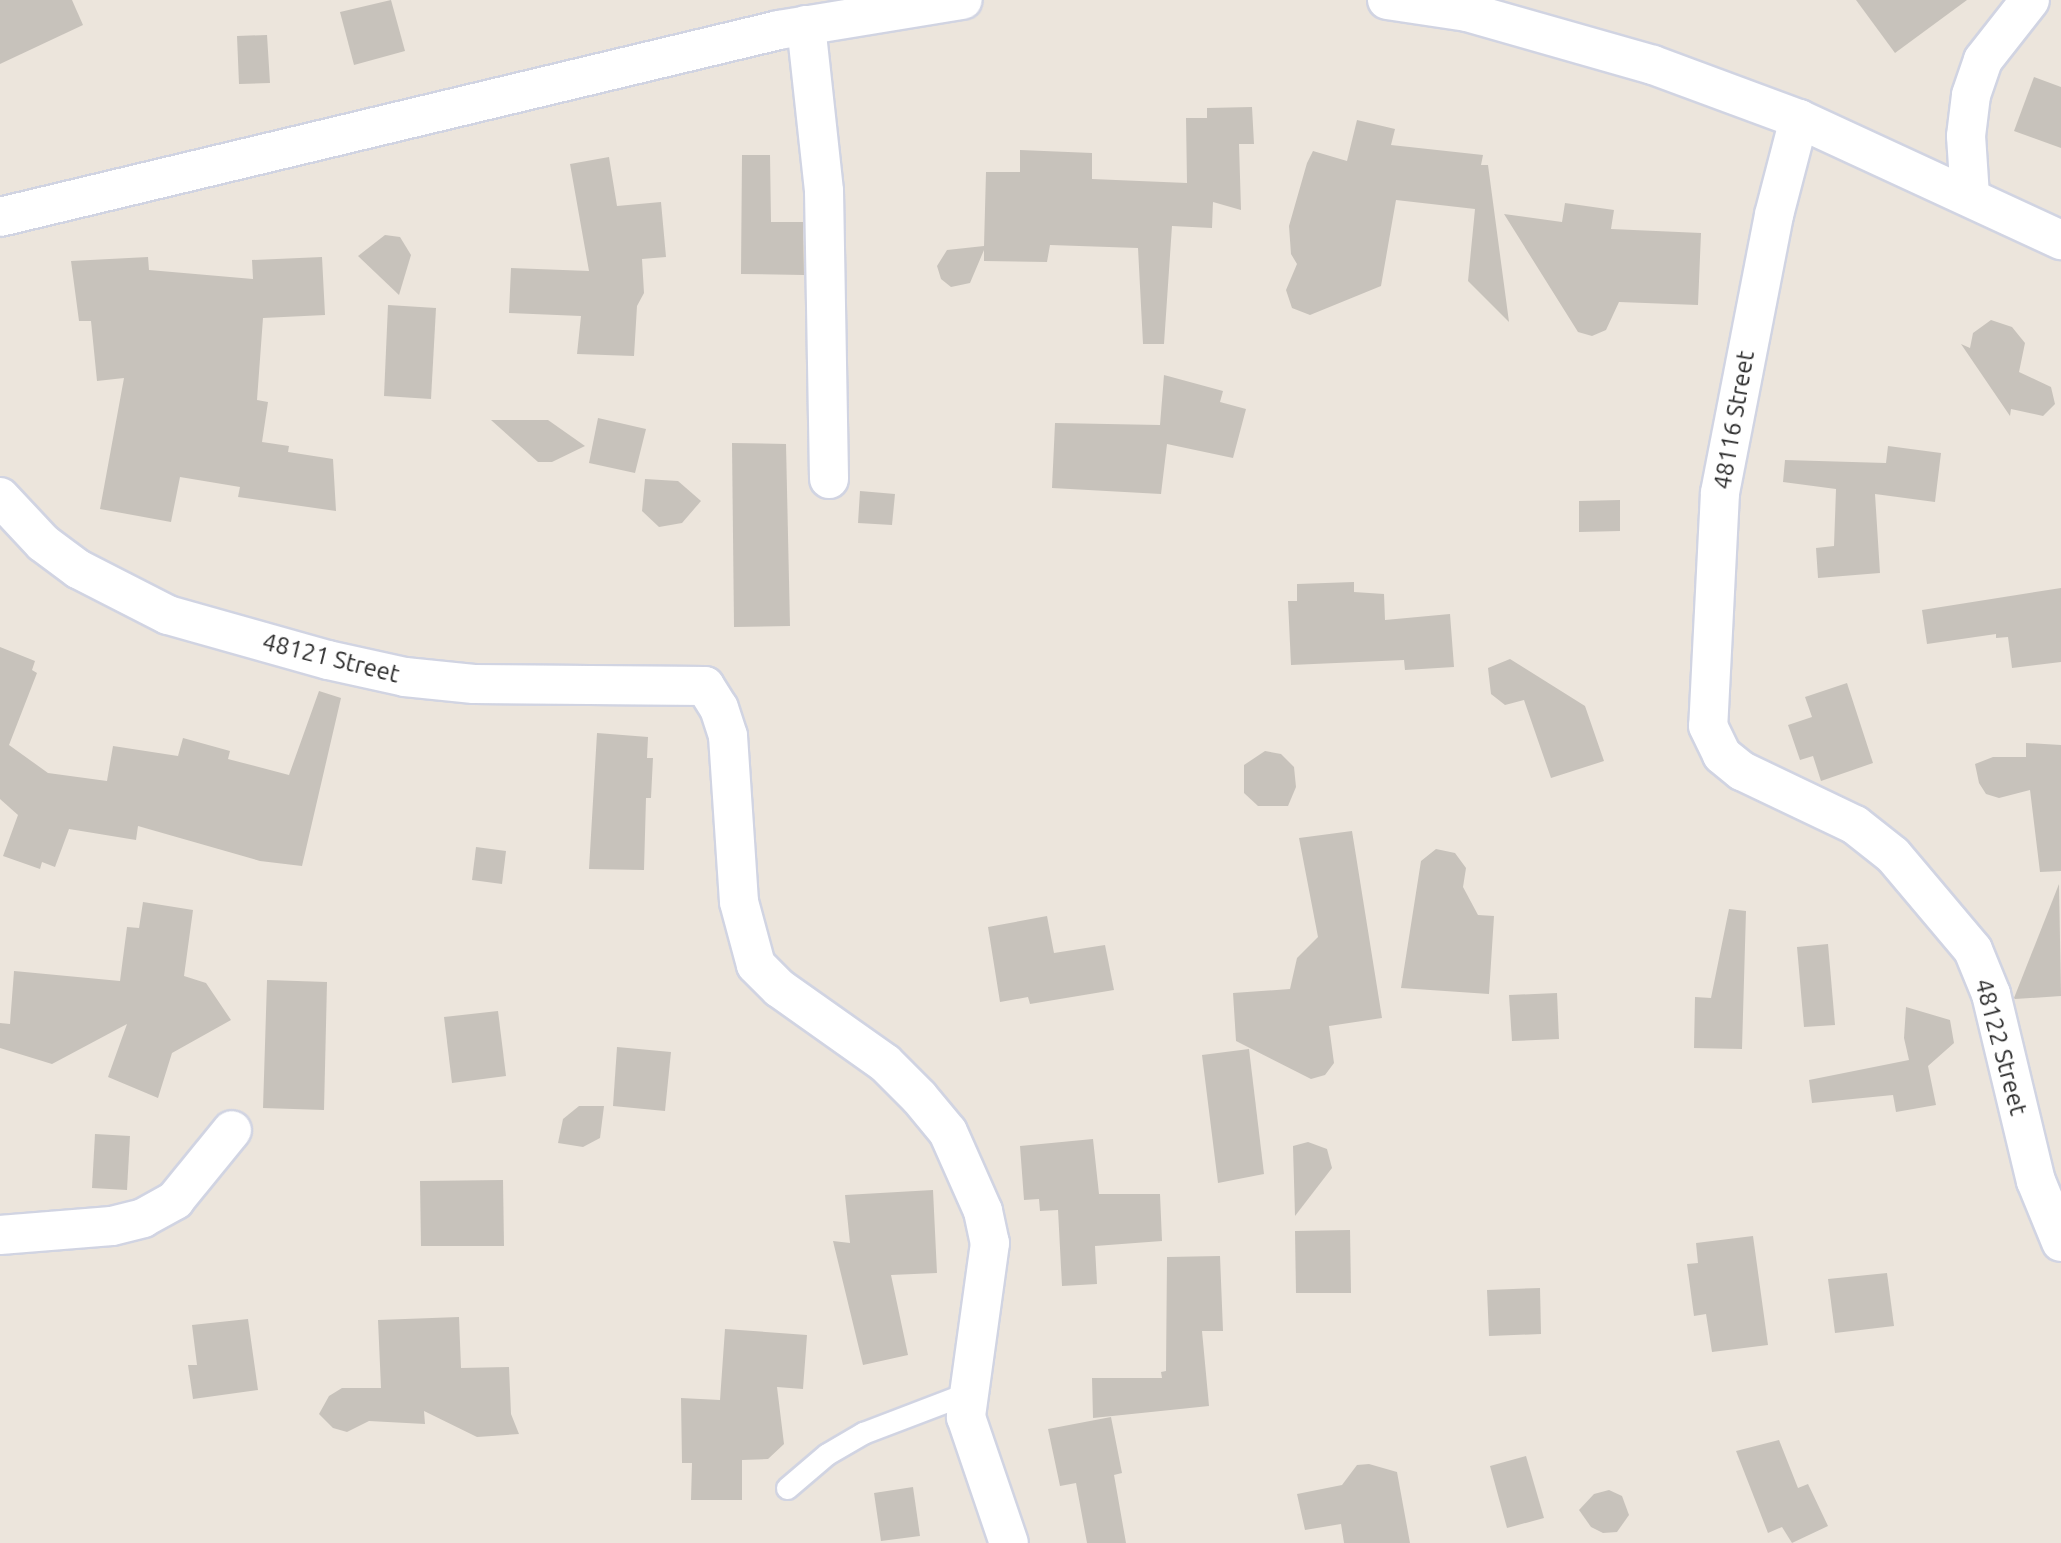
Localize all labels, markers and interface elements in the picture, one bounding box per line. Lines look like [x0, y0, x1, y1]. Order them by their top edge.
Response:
street label: 48116 Street [1708, 348, 1760, 492]
street label: 48121 Street [260, 627, 402, 689]
street label: 48122 Street [1969, 976, 2033, 1118]

